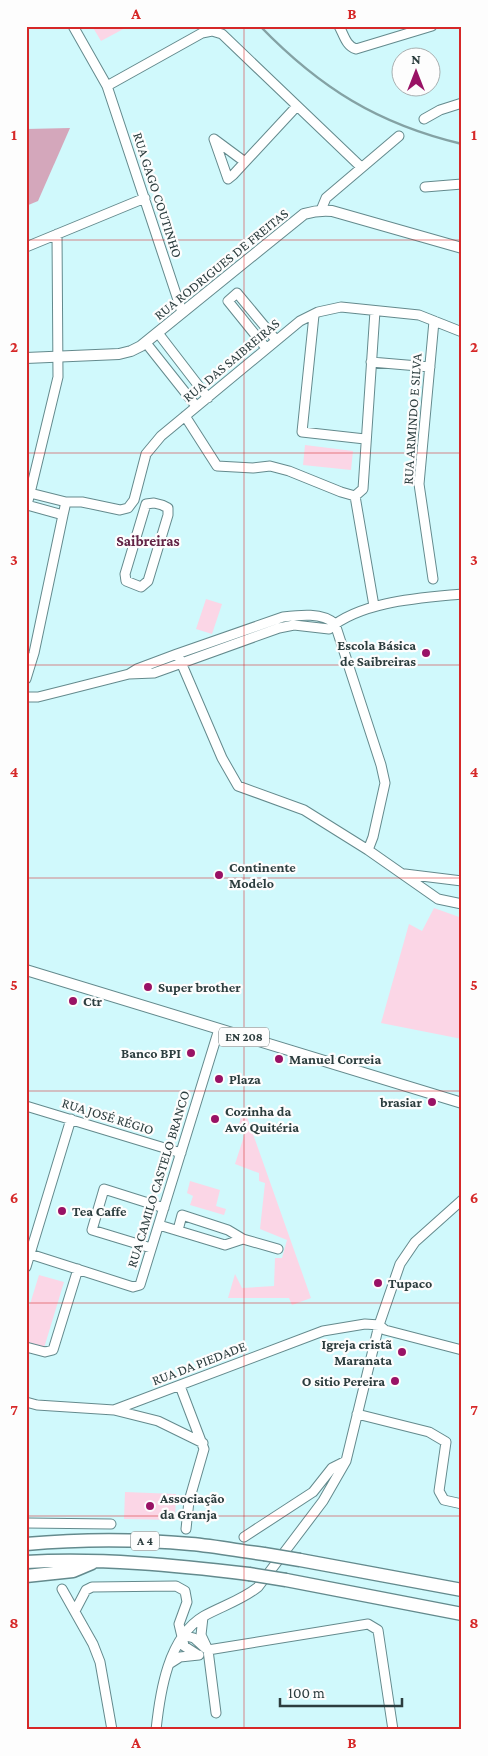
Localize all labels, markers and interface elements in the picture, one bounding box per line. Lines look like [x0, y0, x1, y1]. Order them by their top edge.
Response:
text: A [130, 5, 141, 22]
text: B [347, 5, 357, 22]
north arrow [390, 48, 440, 98]
text: N [411, 51, 421, 67]
text: 1 [11, 126, 17, 143]
text: 1 [471, 126, 477, 143]
street label: RUA GAGO COUTINHO [130, 130, 186, 260]
street label: RUA RODRIGUES DE FREITAS [151, 205, 292, 323]
street label: RUA DAS SAIBREIRAS [179, 315, 283, 405]
text: 2 [10, 338, 18, 355]
text: 2 [470, 338, 478, 355]
street label: RUA ARMINDO E SILVA [399, 353, 425, 485]
district label: Saibreiras [116, 533, 180, 549]
text: 3 [10, 551, 18, 568]
text: 3 [470, 551, 478, 568]
place label: Escola Básica de Saibreiras [337, 637, 416, 669]
marker: Escola Básica de Saibreiras [420, 647, 432, 659]
text: 4 [10, 763, 19, 780]
text: 4 [470, 763, 479, 780]
place label: Continente Modelo [229, 859, 296, 891]
marker: Continente Modelo [213, 869, 225, 881]
text: 5 [10, 976, 18, 993]
text: 5 [470, 976, 478, 993]
place label: Super brother [158, 979, 241, 995]
marker: Super brother [142, 981, 154, 993]
place label: Ctr [83, 993, 102, 1009]
marker: Ctr [67, 995, 79, 1007]
road number: EN 208 [219, 1028, 269, 1046]
place label: Banco BPI [121, 1045, 181, 1061]
marker: Banco BPI [185, 1047, 197, 1059]
place label: Manuel Correia [289, 1051, 381, 1067]
marker: Manuel Correia [273, 1053, 285, 1065]
place label: Plaza [229, 1071, 261, 1087]
marker: Plaza [213, 1073, 225, 1085]
street label: RUA CAMILO CASTELO BRANCO [123, 1089, 193, 1269]
street label: RUA JOSÉ RÉGIO [60, 1094, 156, 1138]
place label: brasiar [379, 1094, 422, 1110]
marker: brasiar [426, 1096, 438, 1108]
place label: Cozinha da Avó Quitéria [224, 1103, 299, 1135]
marker: Cozinha da Avó Quitéria [209, 1113, 221, 1125]
text: 6 [10, 1189, 18, 1206]
text: 6 [470, 1189, 478, 1206]
place label: Tea Caffe [72, 1203, 127, 1219]
marker: Tea Caffe [56, 1205, 68, 1217]
place label: Tupaco [388, 1275, 432, 1291]
marker: Tupaco [372, 1277, 384, 1289]
place label: Igreja cristã Maranata [322, 1336, 392, 1368]
street label: RUA DA PIEDADE [150, 1338, 249, 1388]
marker: Igreja cristã Maranata [396, 1346, 408, 1358]
place label: O sitio Pereira [302, 1373, 385, 1389]
marker: O sitio Pereira [389, 1375, 401, 1387]
text: 7 [10, 1401, 18, 1418]
text: 7 [470, 1401, 478, 1418]
place label: Associação da Granja [159, 1490, 225, 1523]
marker: Associação da Granja [144, 1500, 156, 1512]
road number: A 4 [131, 1532, 159, 1550]
text: 8 [9, 1614, 19, 1631]
text: 8 [469, 1614, 479, 1631]
scale bar [280, 1676, 403, 1708]
text: 100 m [288, 1685, 325, 1701]
text: A [130, 1734, 141, 1751]
text: B [347, 1734, 357, 1751]

